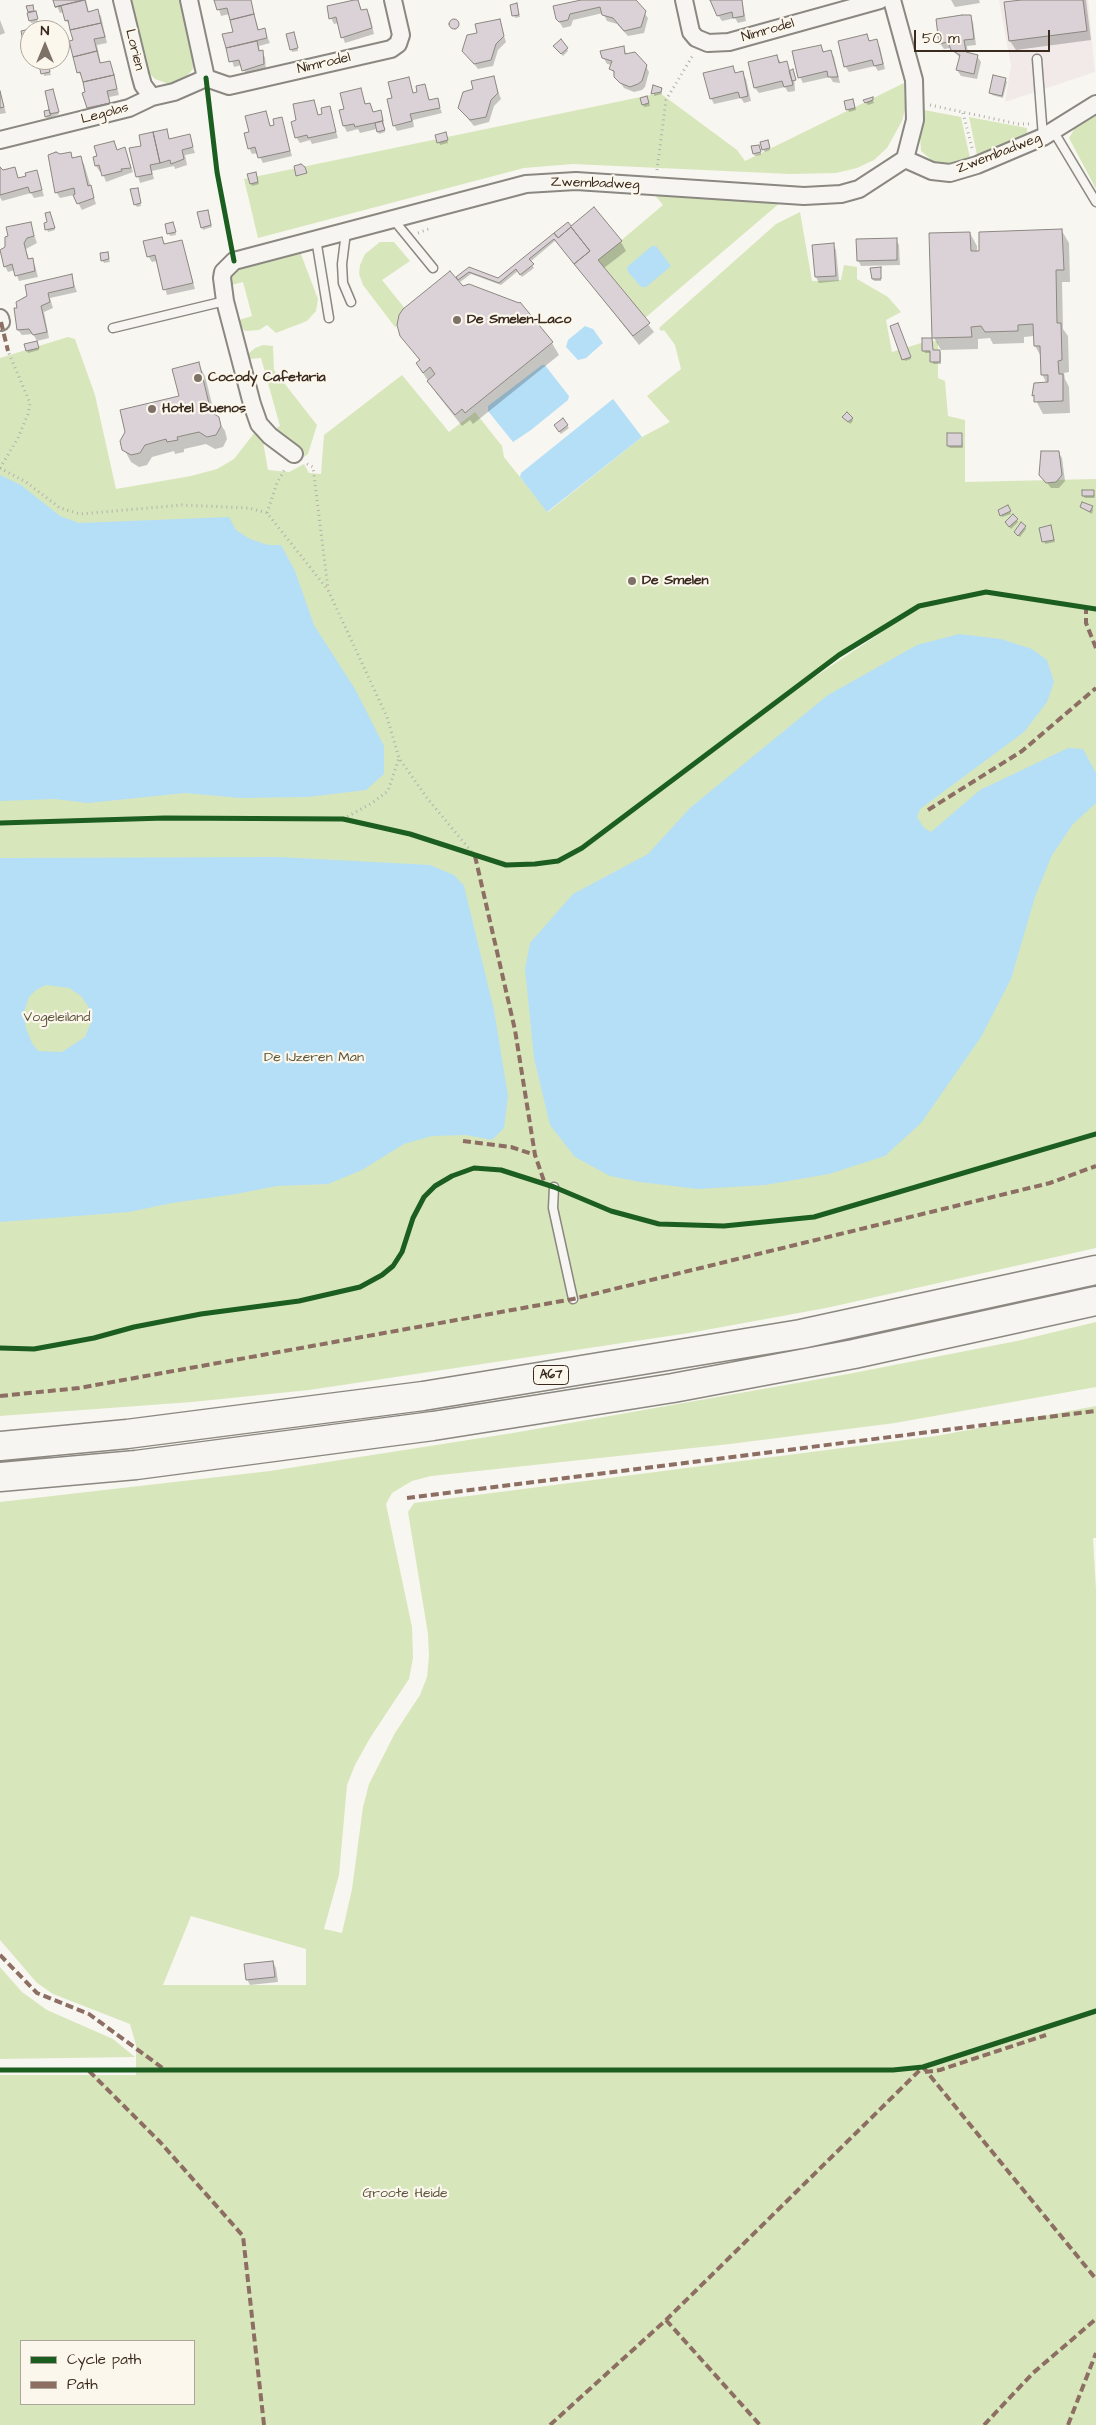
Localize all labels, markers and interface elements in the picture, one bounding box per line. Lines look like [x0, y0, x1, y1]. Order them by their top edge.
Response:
street label: Nimrodel [740, 15, 796, 47]
north arrow [20, 20, 70, 70]
scale bar [916, 20, 1052, 52]
text: N [41, 21, 49, 41]
street label: Lorien [121, 28, 147, 72]
text: 50 m [922, 28, 960, 49]
street label: Nimrodel [296, 50, 352, 78]
street label: Legolas [79, 100, 131, 128]
street label: Zwembadweg [954, 130, 1044, 178]
street label: Zwembadweg [550, 174, 640, 194]
place label: De Smelen-Laco [467, 312, 571, 328]
marker: De Smelen-Laco [451, 314, 463, 326]
place label: Cocody Cafetaria [208, 370, 326, 386]
marker: Cocody Cafetaria [192, 372, 204, 384]
place label: Hotel Buenos [162, 401, 246, 417]
marker: Hotel Buenos [146, 403, 158, 415]
place label: De Smelen [642, 573, 709, 589]
marker: De Smelen [626, 575, 638, 587]
park label: Vogeleiland [24, 1010, 90, 1026]
park label: De IJzeren Man [264, 1050, 364, 1066]
road number: A67 [534, 1366, 568, 1384]
park label: Groote Heide [363, 2186, 447, 2202]
legend [20, 2340, 195, 2405]
text: Cycle path [67, 2349, 141, 2370]
text: Path [67, 2374, 98, 2395]

